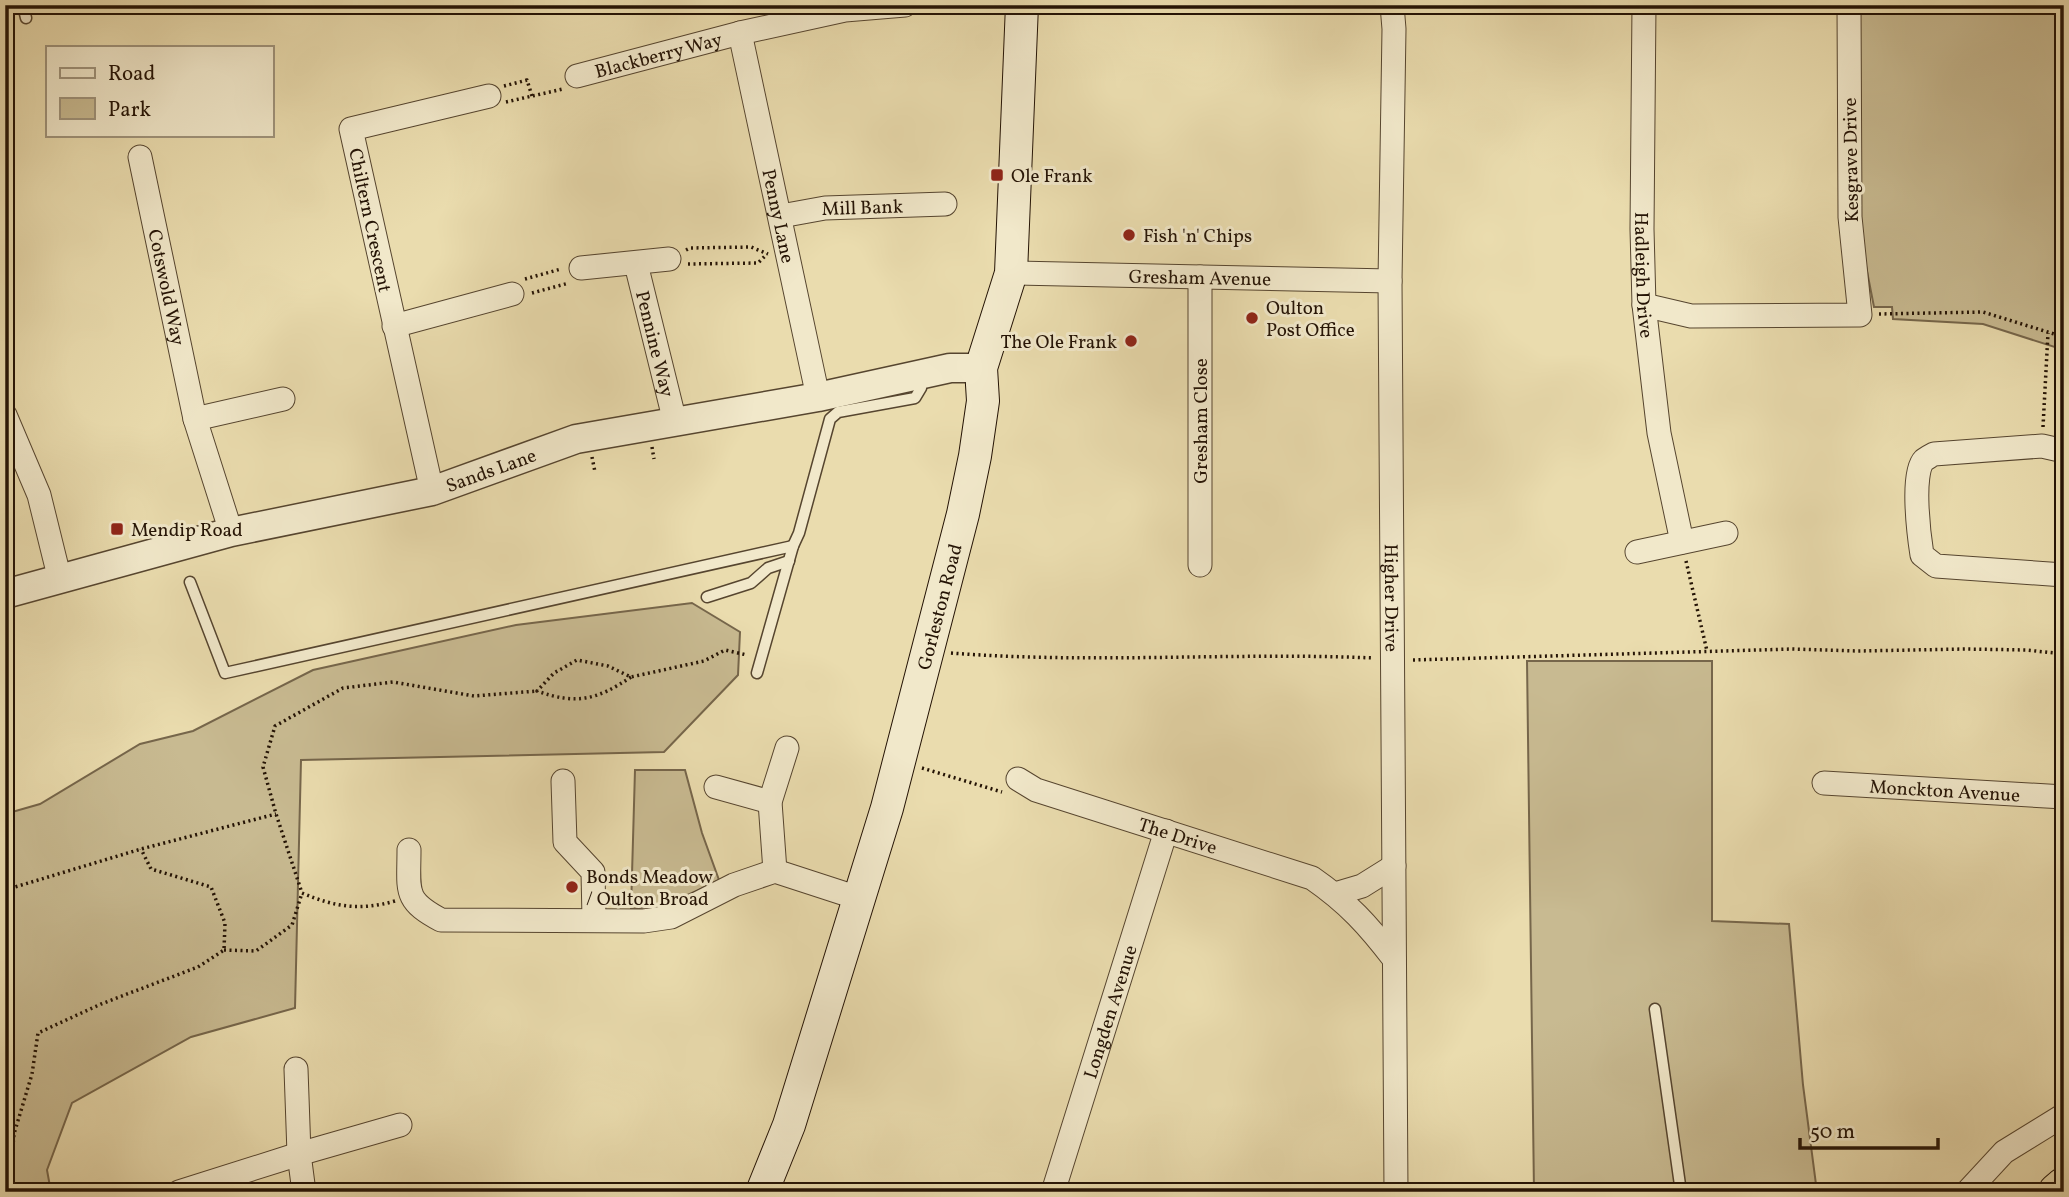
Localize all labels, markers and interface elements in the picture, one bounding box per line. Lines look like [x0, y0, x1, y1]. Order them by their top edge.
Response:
street label: Blackberry Way [592, 27, 725, 86]
legend [46, 46, 273, 136]
text: Road [108, 60, 155, 89]
text: Park [108, 96, 151, 125]
street label: Kesgrave Drive [1838, 97, 1866, 223]
street label: Chiltern Crescent [341, 146, 397, 295]
place label: Ole Frank [1011, 164, 1093, 190]
street label: Penny Lane [754, 167, 800, 266]
marker: Ole Frank [989, 167, 1005, 183]
street label: Mill Bank [821, 194, 904, 223]
street label: Hadleigh Drive [1627, 212, 1659, 340]
place label: Fish 'n' Chips [1143, 224, 1252, 250]
street label: Cotswold Way [141, 227, 190, 348]
marker: Fish 'n' Chips [1121, 227, 1137, 243]
street label: Gresham Avenue [1128, 264, 1271, 293]
street label: Pennine Way [628, 288, 679, 400]
place label: Oulton Post Office [1266, 296, 1355, 344]
marker: Oulton Post Office [1244, 310, 1260, 326]
place label: The Ole Frank [1001, 330, 1117, 356]
marker: The Ole Frank [1123, 333, 1139, 349]
street label: Gresham Close [1189, 358, 1215, 484]
street label: Sands Lane [443, 443, 540, 500]
place label: Mendip Road [131, 518, 243, 544]
marker: Mendip Road [109, 521, 125, 537]
street label: Gorleston Road [912, 541, 970, 673]
street label: Higher Drive [1377, 544, 1403, 652]
street label: Monckton Avenue [1869, 775, 2021, 809]
street label: The Drive [1135, 812, 1220, 862]
place label: Bonds Meadow / Oulton Broad [586, 865, 713, 913]
marker: Bonds Meadow / Oulton Broad [564, 879, 580, 895]
street label: Longden Avenue [1078, 942, 1145, 1082]
scale bar [1800, 1106, 1938, 1150]
text: 50 m [1810, 1118, 1855, 1147]

